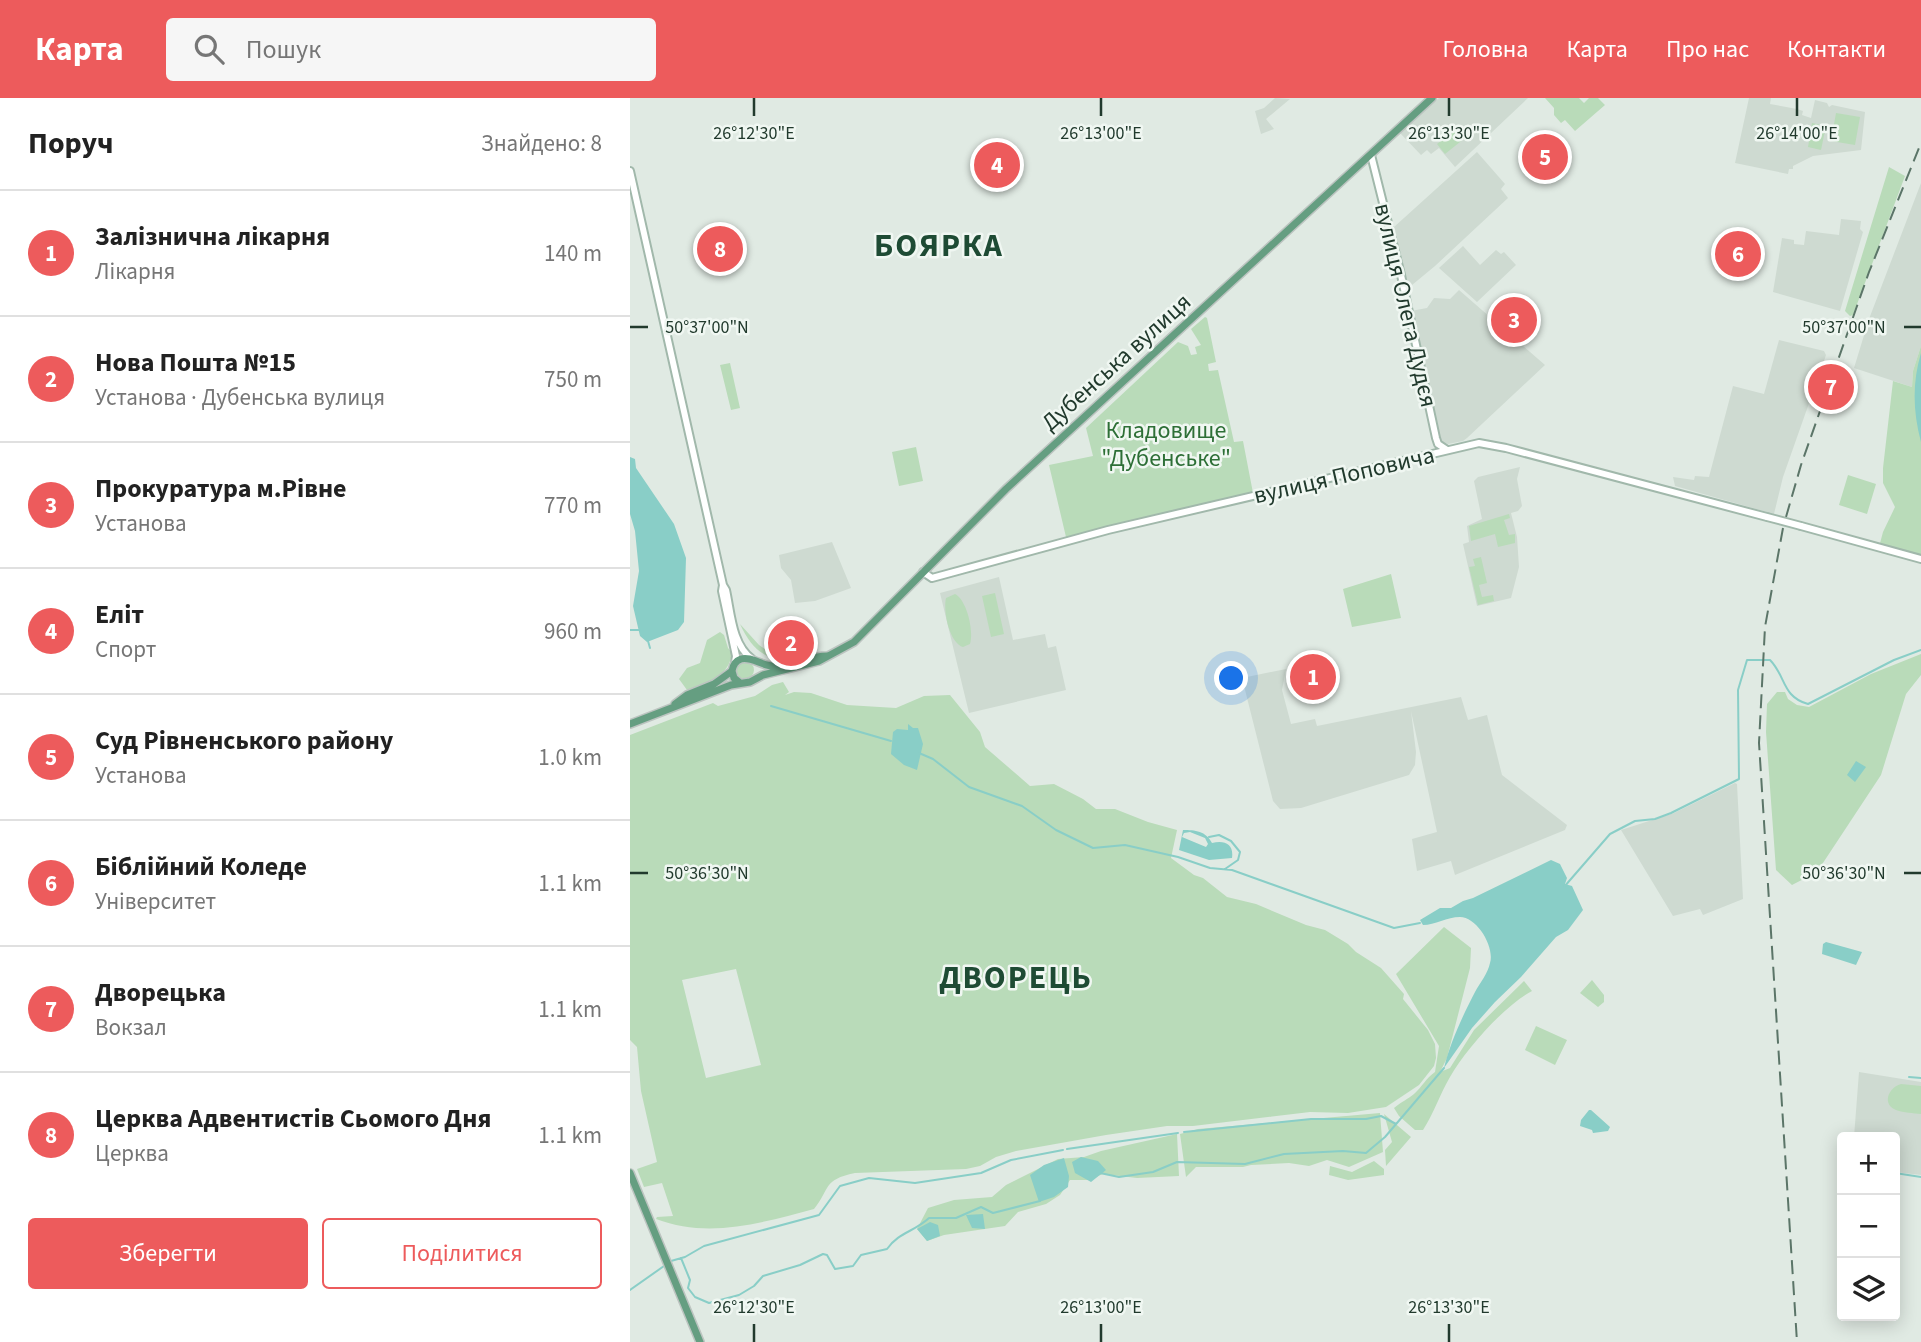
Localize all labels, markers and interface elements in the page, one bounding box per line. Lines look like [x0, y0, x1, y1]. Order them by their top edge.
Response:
search box [166, 18, 656, 81]
text: Карта [35, 26, 124, 73]
icon: search [190, 30, 228, 68]
text: Пошук [246, 31, 321, 68]
text: Головна [1442, 32, 1528, 67]
text: Карта [1566, 32, 1628, 67]
text: Про нас [1666, 32, 1749, 67]
text: Контакти [1787, 32, 1886, 67]
text: 26°12'30"E [713, 121, 795, 146]
text: 26°13'00"E [1060, 121, 1142, 146]
text: 26°13'30"E [1408, 121, 1490, 146]
text: 26°14'00"E [1756, 121, 1838, 146]
text: Поруч [28, 122, 114, 165]
text: Знайдено: 8 [481, 127, 602, 160]
pin: 5 [1522, 131, 1568, 183]
pin: 4 [974, 139, 1020, 191]
street label: вулиця Олега Дудєя [1365, 199, 1446, 411]
text: Залізнична лікарня [95, 218, 330, 255]
pin: 8 [697, 223, 743, 275]
district label: БОЯРКА [874, 223, 1004, 269]
pin: 6 [1715, 228, 1761, 280]
text: 1 [45, 237, 57, 270]
text: 140 m [544, 237, 602, 270]
text: Лікарня [95, 255, 175, 288]
street label: Дубенська вулиця [1033, 285, 1199, 439]
pin: 3 [1491, 294, 1537, 346]
text: 50°37'00"N [665, 315, 749, 340]
text: 50°37'00"N [1802, 315, 1886, 340]
text: Нова Пошта №15 [95, 344, 296, 381]
pin: 7 [1808, 361, 1854, 413]
text: 2 [45, 363, 57, 396]
text: 750 m [544, 363, 602, 396]
text: Установа · Дубенська вулиця [95, 381, 385, 414]
park label: Кладовище "Дубенське" [1101, 413, 1231, 476]
street label: вулиця Поповича [1250, 438, 1438, 513]
text: Прокуратура м.Рівне [95, 470, 347, 507]
text: 3 [45, 489, 57, 522]
text: 770 m [544, 489, 602, 522]
text: Установа [95, 507, 187, 540]
text: Еліт [95, 596, 144, 633]
text: 4 [45, 615, 57, 648]
text: 960 m [544, 615, 602, 648]
pin: 2 [768, 617, 814, 669]
text: Спорт [95, 633, 156, 666]
pin: 1 [1290, 651, 1336, 703]
your location [1214, 661, 1248, 695]
text: Суд Рівненського району [95, 722, 393, 759]
text: 5 [45, 741, 57, 774]
text: 1.0 km [538, 741, 602, 774]
text: Установа [95, 759, 187, 792]
text: Біблійний Коледе [95, 848, 307, 885]
text: 50°36'30"N [665, 861, 749, 886]
text: 50°36'30"N [1802, 861, 1886, 886]
text: 6 [45, 867, 57, 900]
text: 1.1 km [538, 867, 602, 900]
text: Університет [95, 885, 216, 918]
district label: ДВОРЕЦЬ [939, 955, 1093, 1001]
text: Дворецька [95, 974, 226, 1011]
text: 7 [45, 993, 57, 1026]
text: 1.1 km [538, 993, 602, 1026]
text: Вокзал [95, 1011, 167, 1044]
text: Церква Адвентистів Сьомого Дня [95, 1100, 491, 1137]
text: 8 [45, 1119, 57, 1152]
text: 1.1 km [538, 1119, 602, 1152]
map controls [1837, 1132, 1900, 1321]
button: + [1837, 1132, 1900, 1195]
text: Церква [95, 1137, 169, 1170]
button: − [1837, 1195, 1900, 1258]
button: Зберегти [28, 1218, 308, 1289]
button: Поділитися [322, 1218, 602, 1289]
button: layers [1837, 1258, 1900, 1321]
text: 26°12'30"E [713, 1295, 795, 1320]
text: 26°13'00"E [1060, 1295, 1142, 1320]
text: 26°13'30"E [1408, 1295, 1490, 1320]

